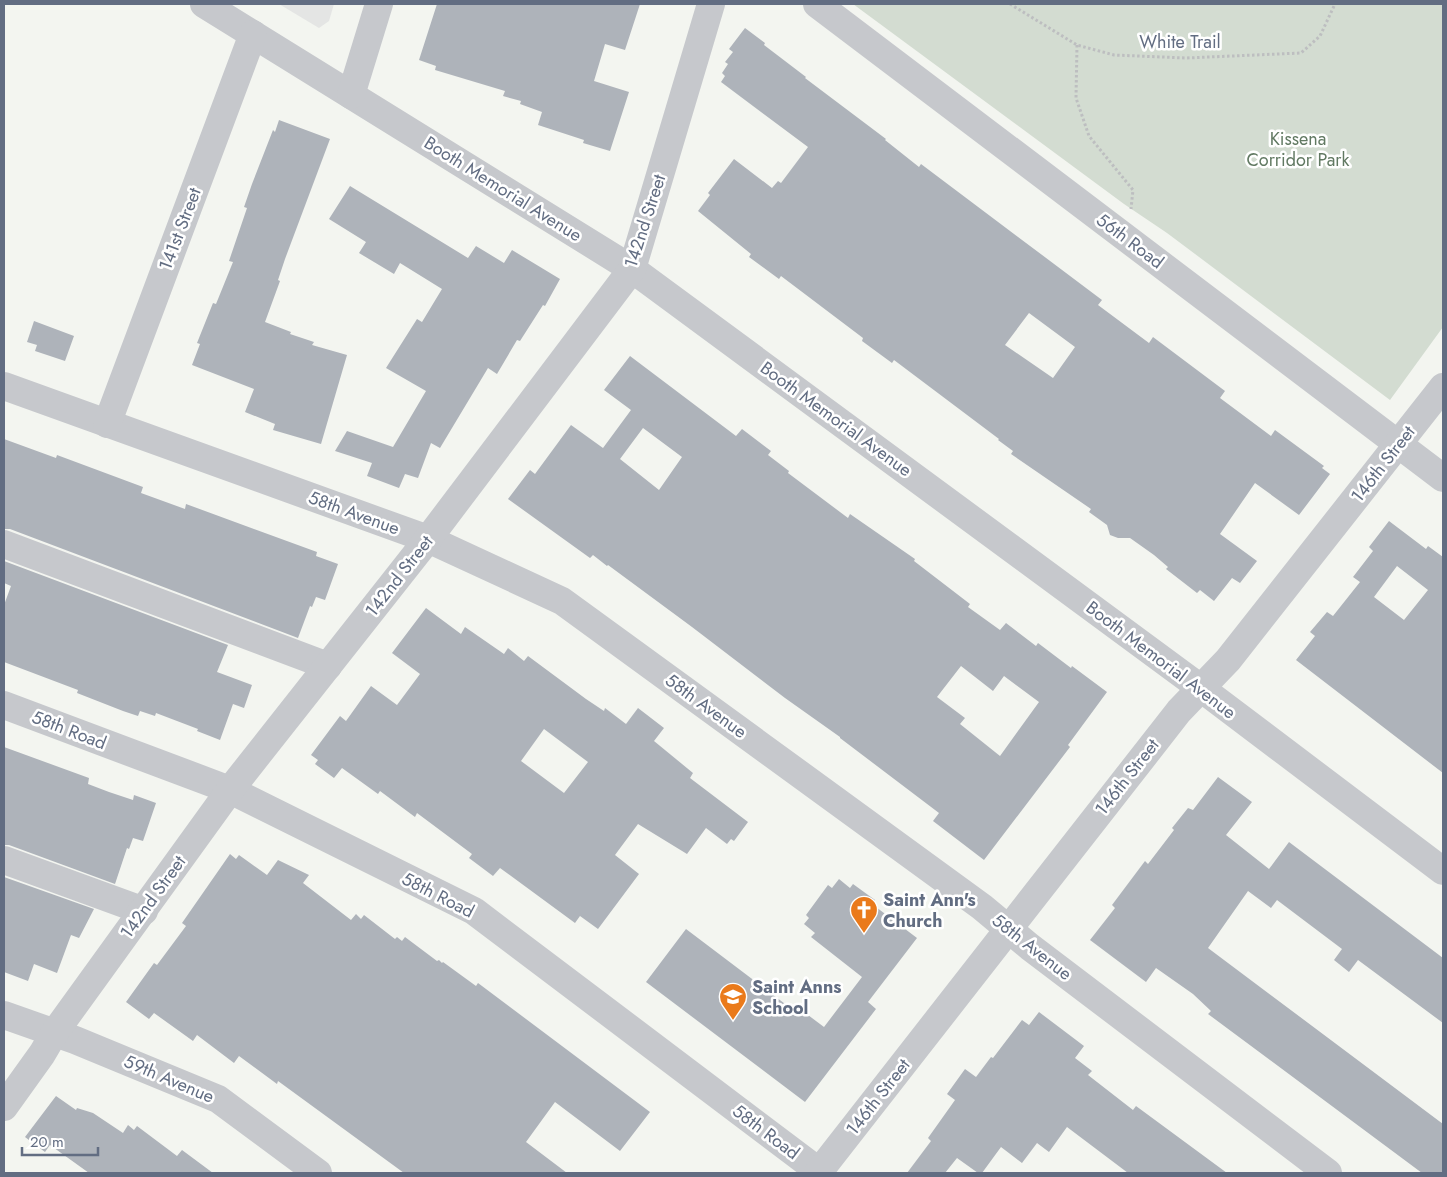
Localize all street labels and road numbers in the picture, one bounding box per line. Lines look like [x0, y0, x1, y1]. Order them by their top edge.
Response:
street label: White Trail [1139, 29, 1221, 55]
street label: Booth Memorial Avenue [419, 130, 587, 248]
street label: 142nd Street [618, 170, 673, 271]
street label: 141st Street [152, 183, 208, 274]
street label: 56th Road [1091, 207, 1169, 275]
street label: Booth Memorial Avenue [755, 355, 917, 483]
street label: 146th Street [1345, 420, 1422, 508]
street label: 58th Avenue [305, 484, 403, 542]
street label: 142nd Street [359, 529, 439, 622]
street label: Booth Memorial Avenue [1081, 595, 1241, 725]
street label: 58th Avenue [660, 667, 752, 745]
street label: 58th Road [28, 704, 110, 756]
street label: 146th Street [1089, 733, 1166, 821]
street label: 142nd Street [114, 850, 192, 944]
street label: 58th Road [397, 866, 479, 924]
street label: 58th Avenue [986, 907, 1078, 987]
street label: 59th Avenue [120, 1048, 218, 1110]
street label: 146th Street [840, 1053, 917, 1141]
street label: 58th Road [727, 1098, 805, 1166]

